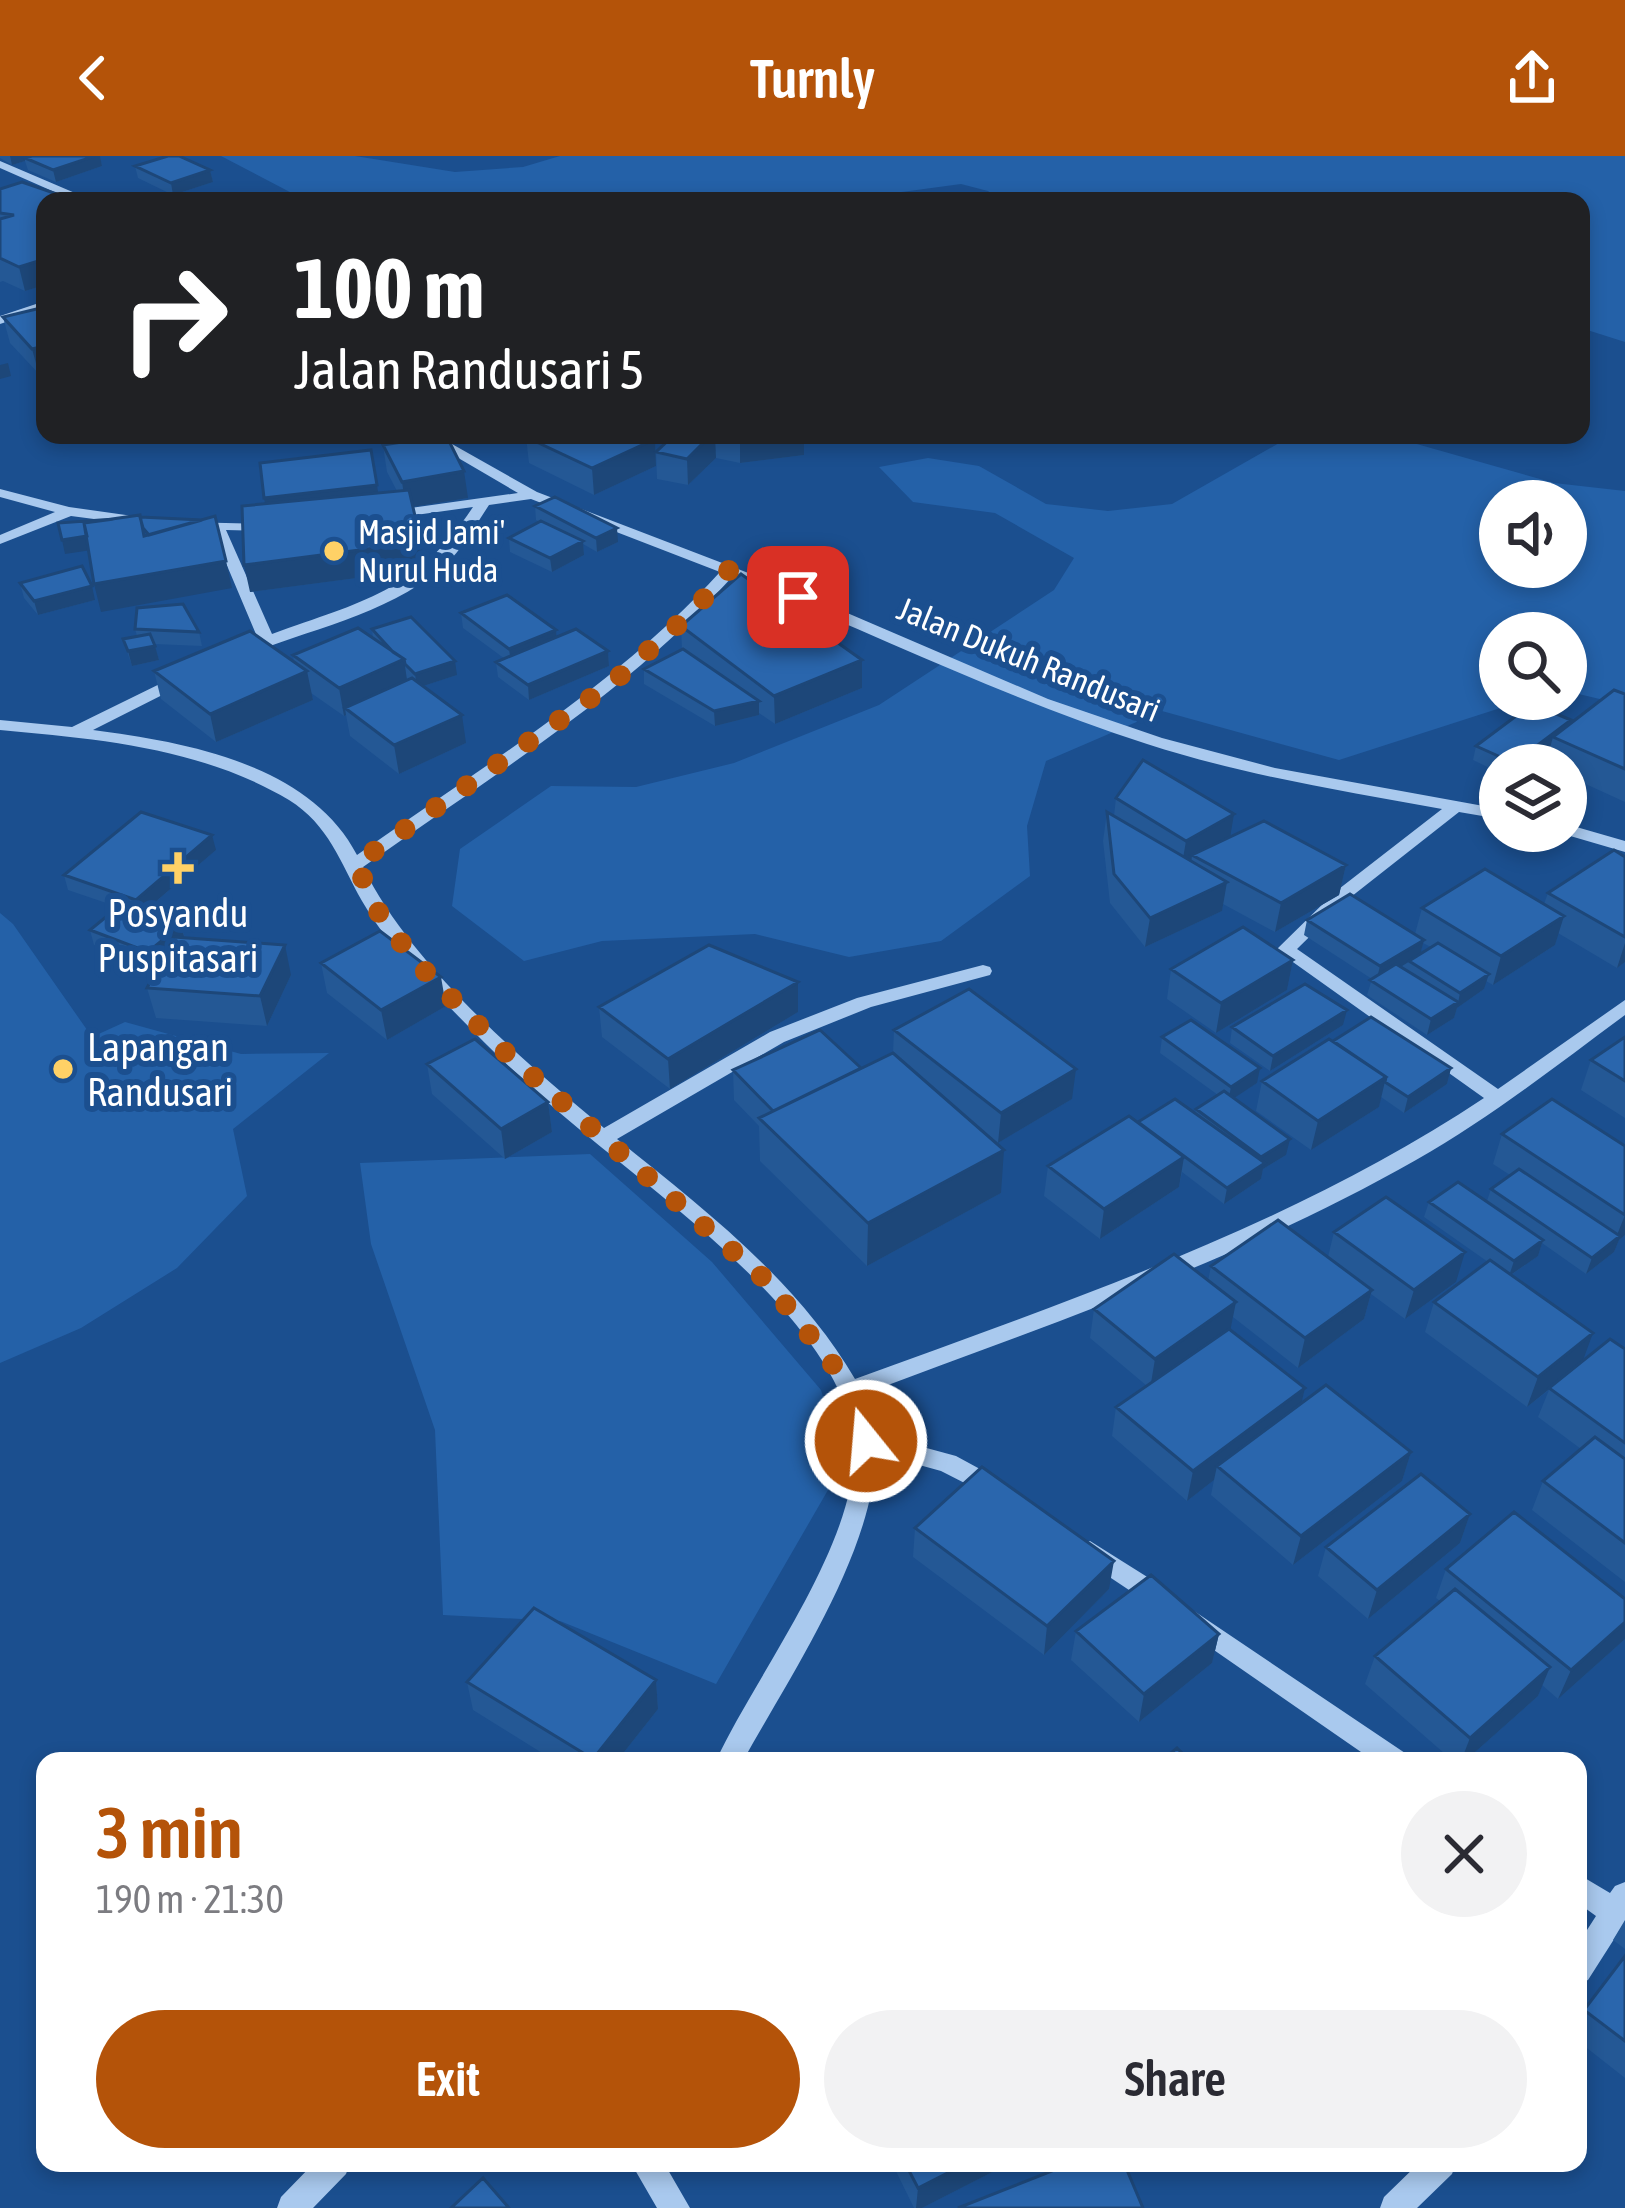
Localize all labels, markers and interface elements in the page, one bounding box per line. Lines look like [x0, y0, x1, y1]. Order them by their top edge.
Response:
icon: back [60, 45, 126, 111]
icon: share [1499, 45, 1565, 111]
text: Turnly [750, 48, 875, 109]
icon: right [96, 240, 252, 396]
text: 100 m [294, 240, 484, 336]
text: Jalan Randusari 5 [294, 339, 645, 400]
map controls [1479, 480, 1587, 852]
button: sound [1479, 480, 1587, 588]
place label: Masjid Jami' Nurul Huda [358, 513, 505, 589]
marker: Masjid Jami' Nurul Huda [321, 538, 347, 564]
pin [747, 546, 849, 648]
icon: arrive [765, 564, 831, 630]
street label: Jalan Dukuh Randusari [892, 589, 1166, 729]
button: search [1479, 612, 1587, 720]
button: layers [1479, 744, 1587, 852]
marker: Posyandu Puspitasari [162, 852, 194, 884]
place label: Posyandu Puspitasari [98, 891, 258, 980]
place label: Lapangan Randusari [87, 1025, 233, 1114]
marker: Lapangan Randusari [50, 1056, 76, 1082]
position arrow [803, 1378, 929, 1504]
text: 3 min [96, 1791, 243, 1873]
button: close [1401, 1791, 1527, 1917]
text: 190 m · 21:30 [96, 1877, 284, 1921]
button: Exit [96, 2010, 800, 2148]
button: Share [824, 2010, 1527, 2148]

